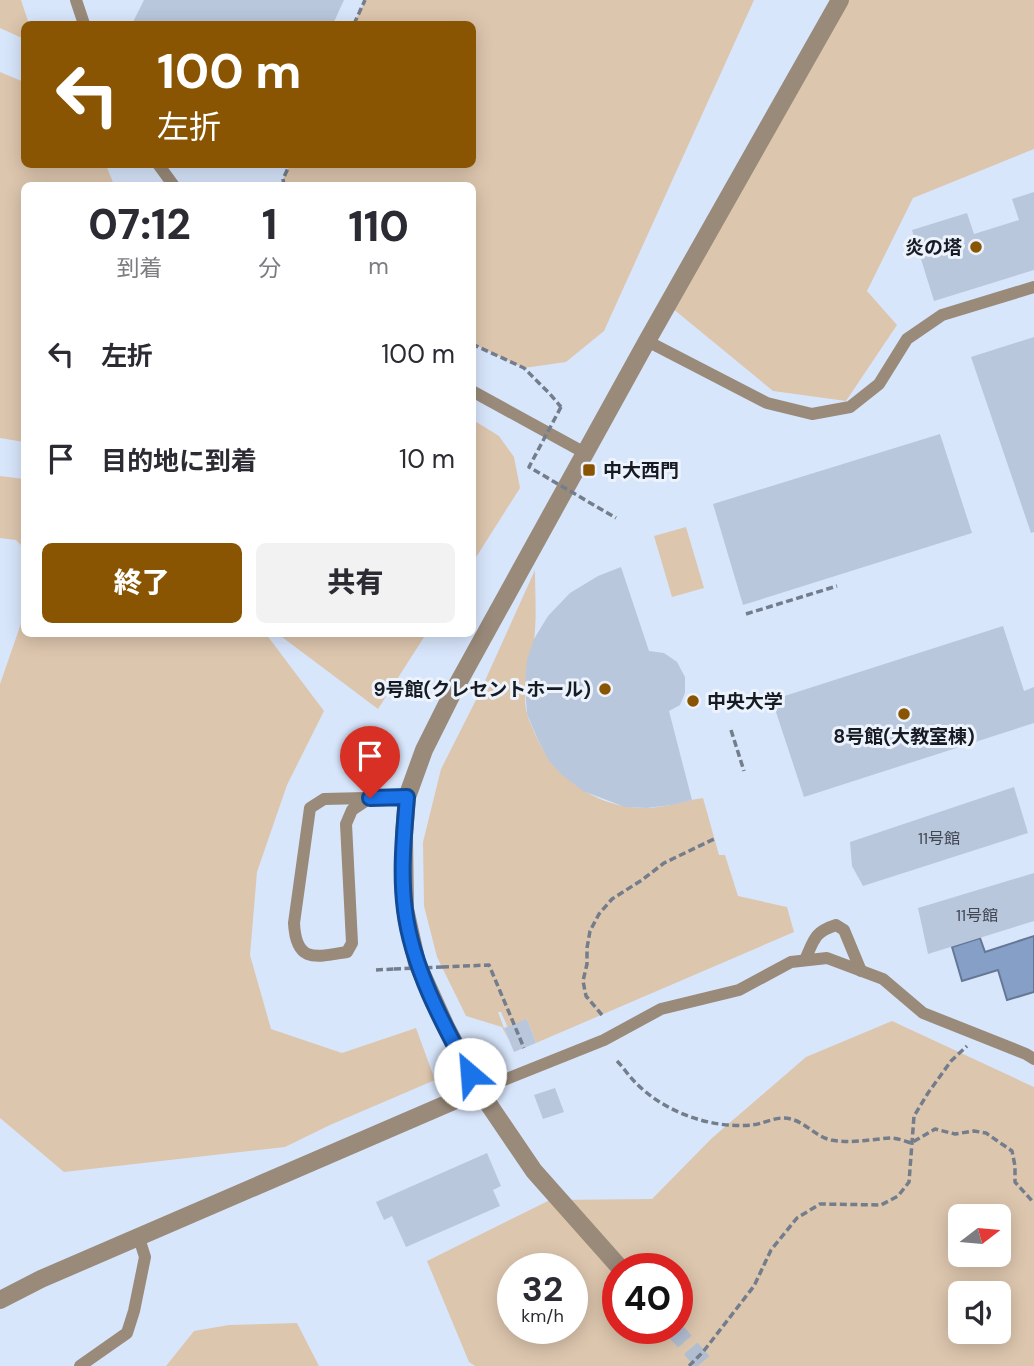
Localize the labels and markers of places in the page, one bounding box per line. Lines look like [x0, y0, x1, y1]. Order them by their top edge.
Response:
place label: 炎の塔 [905, 235, 962, 260]
marker: 炎の塔 [968, 239, 984, 255]
place label: 中大西門 [603, 458, 679, 483]
marker: 中大西門 [581, 462, 597, 478]
place label: 9号館(クレセントホール) [374, 677, 591, 702]
marker: 9号館(クレセントホール) [597, 681, 613, 697]
place label: 中央大学 [707, 689, 783, 714]
marker: 中央大学 [685, 693, 701, 709]
marker: 8号館(大教室棟) [896, 706, 912, 722]
place label: 8号館(大教室棟) [833, 724, 975, 749]
pin [340, 726, 400, 798]

